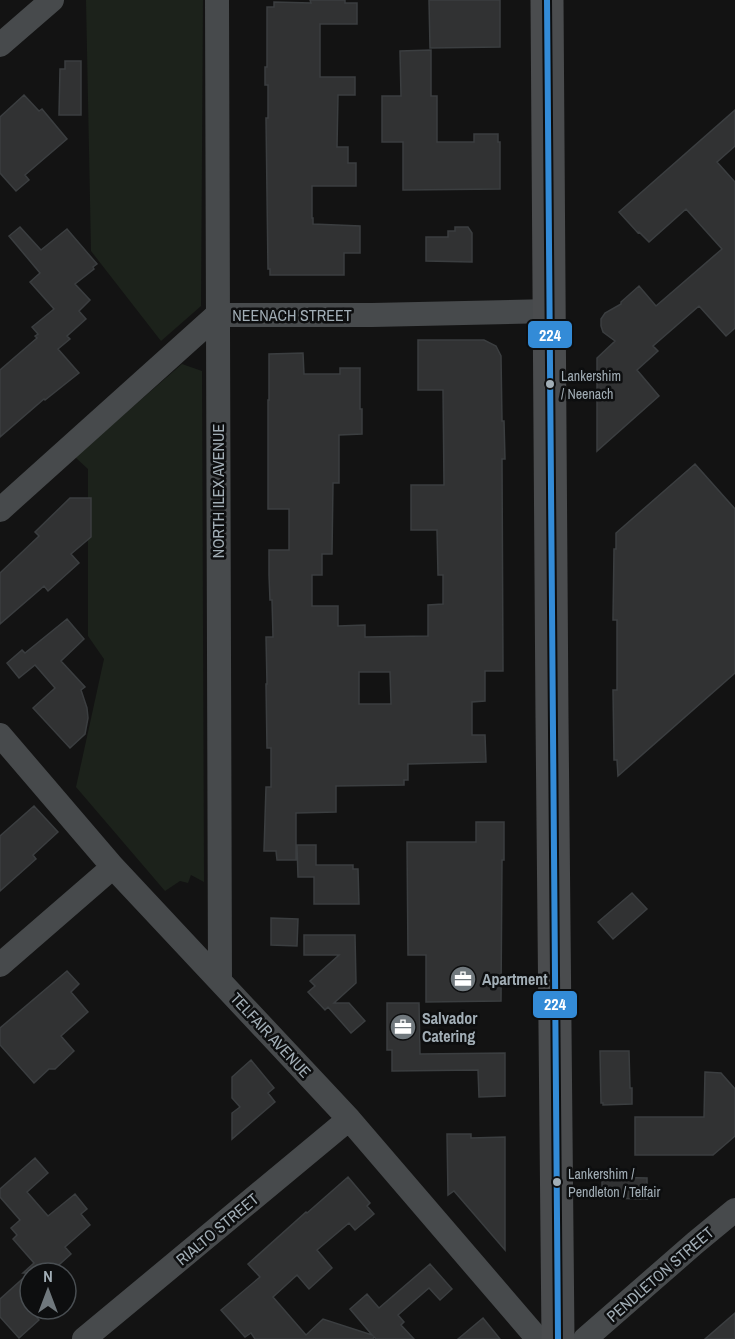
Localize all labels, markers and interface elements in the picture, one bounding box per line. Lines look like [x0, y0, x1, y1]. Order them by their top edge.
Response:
street label: NEENACH STREET [232, 304, 352, 326]
line badge: 224 [527, 320, 573, 349]
text: 224 [539, 324, 562, 346]
place label: Lankershim / Neenach [561, 367, 621, 403]
marker: Lankershim / Neenach [544, 378, 556, 390]
street label: NORTH ILEX AVENUE [207, 424, 229, 558]
office icon: Apartment [448, 964, 478, 994]
place label: Apartment [482, 968, 548, 990]
street label: TELFAIR AVENUE [226, 988, 316, 1082]
line badge: 224 [532, 990, 578, 1019]
text: 224 [544, 993, 567, 1015]
place label: Salvador Catering [422, 1007, 478, 1047]
office icon: Salvador Catering [388, 1012, 418, 1042]
place label: Lankershim / Pendleton / Telfair [568, 1165, 661, 1201]
marker: Lankershim / Pendleton / Telfair [551, 1176, 563, 1188]
street label: RIALTO STREET [171, 1188, 263, 1270]
street label: PENDLETON STREET [602, 1221, 718, 1327]
north arrow [18, 1261, 78, 1321]
text: N [43, 1265, 53, 1287]

